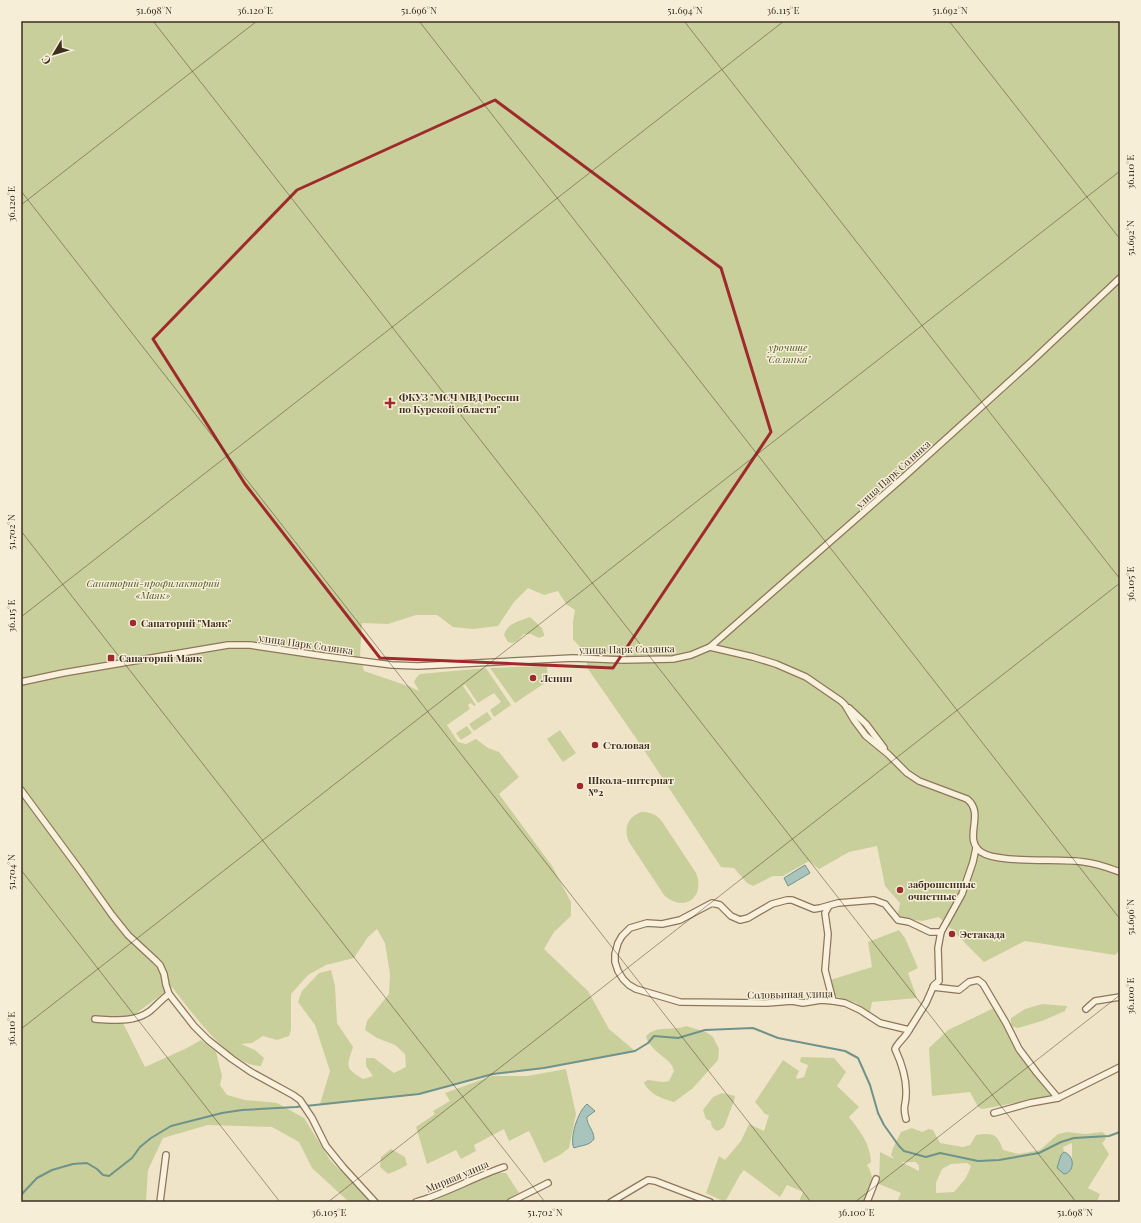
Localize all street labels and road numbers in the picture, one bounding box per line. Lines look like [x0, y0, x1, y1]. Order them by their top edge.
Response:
street label: улица Парк Солянка [852, 437, 933, 512]
street label: улица Парк Солянка [257, 630, 354, 658]
street label: улица Парк Солянка [578, 641, 675, 657]
street label: Соловьиная улица [747, 986, 833, 1002]
street label: Мирная улица [424, 1157, 490, 1195]

